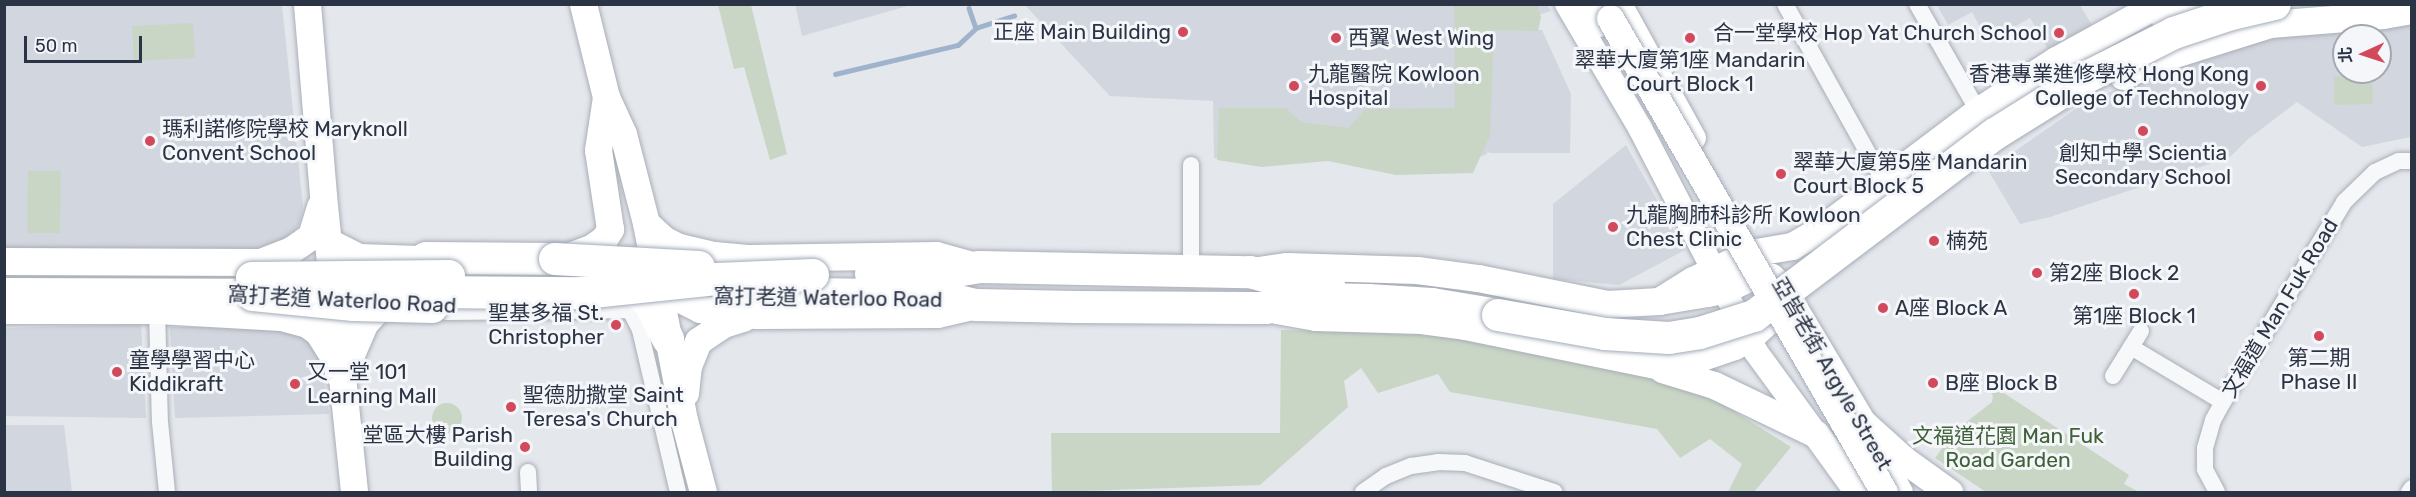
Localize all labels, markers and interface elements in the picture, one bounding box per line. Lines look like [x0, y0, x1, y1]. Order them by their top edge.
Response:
place label: 正座 Main Building [993, 19, 1171, 45]
place label: 合一堂學校 Hop Yat Church School [1712, 20, 2047, 46]
scale bar [27, 24, 146, 62]
north arrow [2332, 24, 2392, 84]
marker: 正座 Main Building [1176, 25, 1190, 39]
place label: 西翼 West Wing [1348, 25, 1495, 51]
marker: 合一堂學校 Hop Yat Church School [2052, 26, 2066, 40]
marker: 西翼 West Wing [1329, 31, 1343, 45]
marker: 翠華大廈第1座 Mandarin Court Block 1 [1683, 31, 1697, 45]
text: 50 m [35, 35, 78, 57]
text: 北 [2336, 46, 2355, 63]
place label: 翠華大廈第1座 Mandarin Court Block 1 [1575, 47, 1805, 97]
place label: 九龍醫院 Kowloon Hospital [1308, 61, 1480, 111]
place label: 香港專業進修學校 Hong Kong College of Technology [1969, 61, 2249, 111]
marker: 九龍醫院 Kowloon Hospital [1285, 77, 1303, 95]
marker: 香港專業進修學校 Hong Kong College of Technology [2254, 79, 2268, 93]
place label: 瑪利諾修院學校 Maryknoll Convent School [162, 116, 408, 166]
marker: 創知中學 Scientia Secondary School [2136, 124, 2150, 138]
marker: 瑪利諾修院學校 Maryknoll Convent School [143, 134, 157, 148]
place label: 創知中學 Scientia Secondary School [2055, 140, 2231, 190]
place label: 翠華大廈第5座 Mandarin Court Block 5 [1793, 149, 2027, 199]
marker: 翠華大廈第5座 Mandarin Court Block 5 [1774, 167, 1788, 181]
place label: 九龍胸肺科診所 Kowloon Chest Clinic [1626, 202, 1861, 252]
street label: 文福道 Man Fuk Road [2216, 214, 2344, 402]
marker: 九龍胸肺科診所 Kowloon Chest Clinic [1604, 218, 1622, 236]
place label: 楠苑 [1946, 228, 1988, 254]
marker: 楠苑 [1927, 234, 1941, 248]
place label: 第2座 Block 2 [2049, 260, 2180, 286]
marker: 第2座 Block 2 [2030, 266, 2044, 280]
street label: 亞皆老街 Argyle Street [1767, 273, 1897, 475]
street label: 窩打老道 Waterloo Road [227, 281, 457, 319]
street label: 窩打老道 Waterloo Road [713, 283, 943, 313]
marker: 第1座 Block 1 [2127, 287, 2141, 301]
place label: A座 Block A [1895, 295, 2008, 321]
place label: 聖基多福 St. Christopher [488, 300, 604, 350]
marker: A座 Block A [1876, 301, 1890, 315]
place label: 第1座 Block 1 [2072, 303, 2196, 329]
marker: 聖基多福 St. Christopher [609, 318, 623, 332]
marker: 第二期 Phase II [2312, 329, 2326, 343]
place label: 第二期 Phase II [2281, 345, 2357, 395]
place label: 童學學習中心 Kiddikraft [129, 347, 255, 397]
place label: 又一堂 101 Learning Mall [307, 359, 437, 409]
marker: 童學學習中心 Kiddikraft [110, 365, 124, 379]
place label: B座 Block B [1945, 370, 2058, 396]
marker: B座 Block B [1926, 376, 1940, 390]
marker: 又一堂 101 Learning Mall [288, 377, 302, 391]
place label: 聖德肋撒堂 Saint Teresa's Church [523, 382, 684, 432]
marker: 聖德肋撒堂 Saint Teresa's Church [504, 400, 518, 414]
place label: 堂區大樓 Parish Building [362, 422, 513, 472]
park label: 文福道花園 Man Fuk Road Garden [1912, 423, 2104, 473]
marker: 堂區大樓 Parish Building [518, 440, 532, 454]

